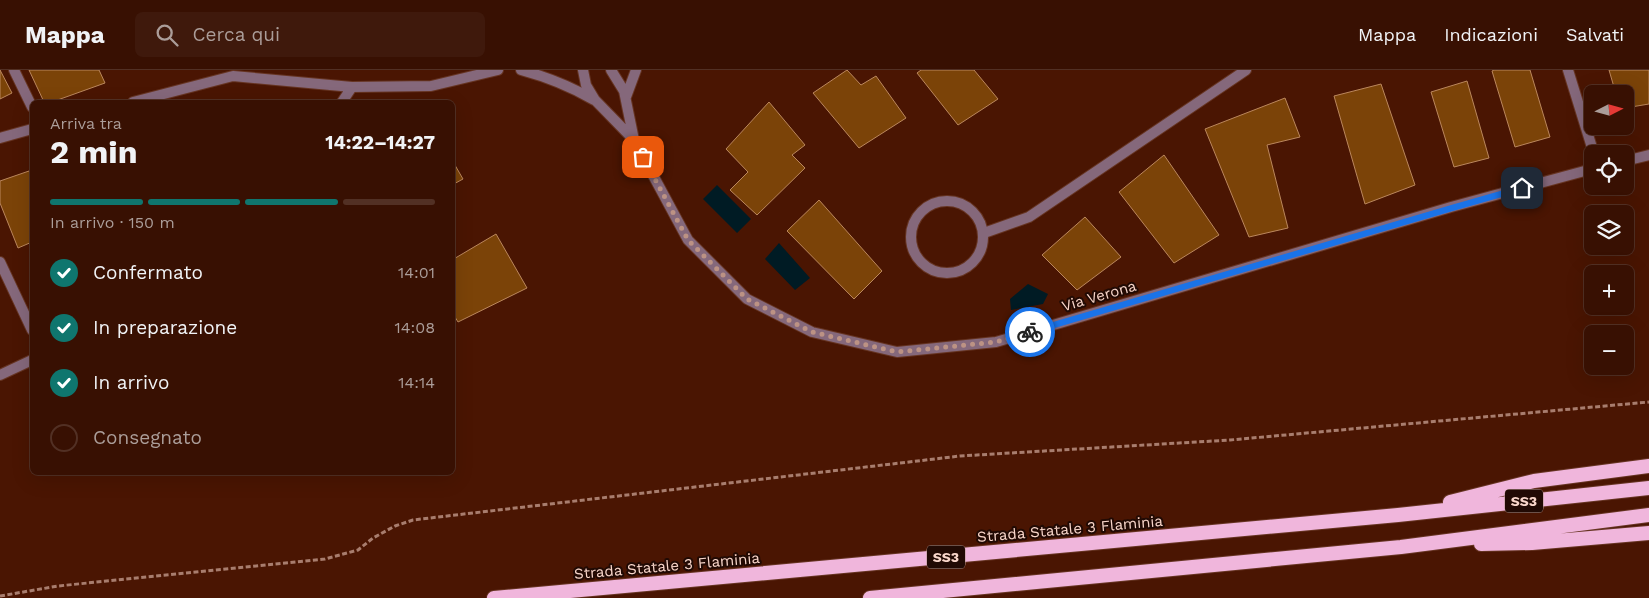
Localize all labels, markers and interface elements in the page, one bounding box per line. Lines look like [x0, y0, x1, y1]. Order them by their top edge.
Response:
search box [135, 12, 485, 57]
text: Mappa [25, 21, 105, 49]
icon: search [153, 21, 181, 49]
text: Cerca qui [193, 23, 280, 46]
text: Mappa [1358, 24, 1416, 45]
text: Indicazioni [1444, 24, 1538, 45]
text: Salvati [1566, 24, 1624, 45]
north arrow [1584, 85, 1634, 135]
map controls [1584, 85, 1634, 375]
text: Arriva tra [50, 114, 122, 133]
text: 14:22–14:27 [325, 131, 435, 154]
text: 2 min [50, 133, 138, 171]
pin [622, 136, 664, 178]
icon: bag [629, 143, 657, 171]
button: locate [1584, 145, 1634, 195]
pin [1501, 167, 1543, 209]
icon: home [1508, 174, 1536, 202]
button: layers [1584, 205, 1634, 255]
text: In arrivo · 150 m [50, 213, 175, 232]
icon: check [50, 259, 78, 287]
text: Confermato [93, 261, 203, 284]
text: 14:01 [398, 263, 435, 282]
button: + [1584, 265, 1634, 315]
street label: Via Verona [1060, 277, 1139, 315]
courier [1005, 307, 1055, 357]
icon: check [50, 314, 78, 342]
text: In preparazione [93, 316, 237, 339]
text: 14:08 [394, 318, 435, 337]
icon: bike [1016, 318, 1044, 346]
button: − [1584, 325, 1634, 375]
icon: check [50, 369, 78, 397]
text: In arrivo [93, 371, 169, 394]
text: 14:14 [398, 373, 435, 392]
text: Consegnato [93, 426, 202, 449]
road number: SS3 [1505, 490, 1543, 512]
street label: Strada Statale 3 Flaminia [976, 512, 1164, 546]
road number: SS3 [927, 546, 965, 568]
street label: Strada Statale 3 Flaminia [573, 549, 761, 583]

